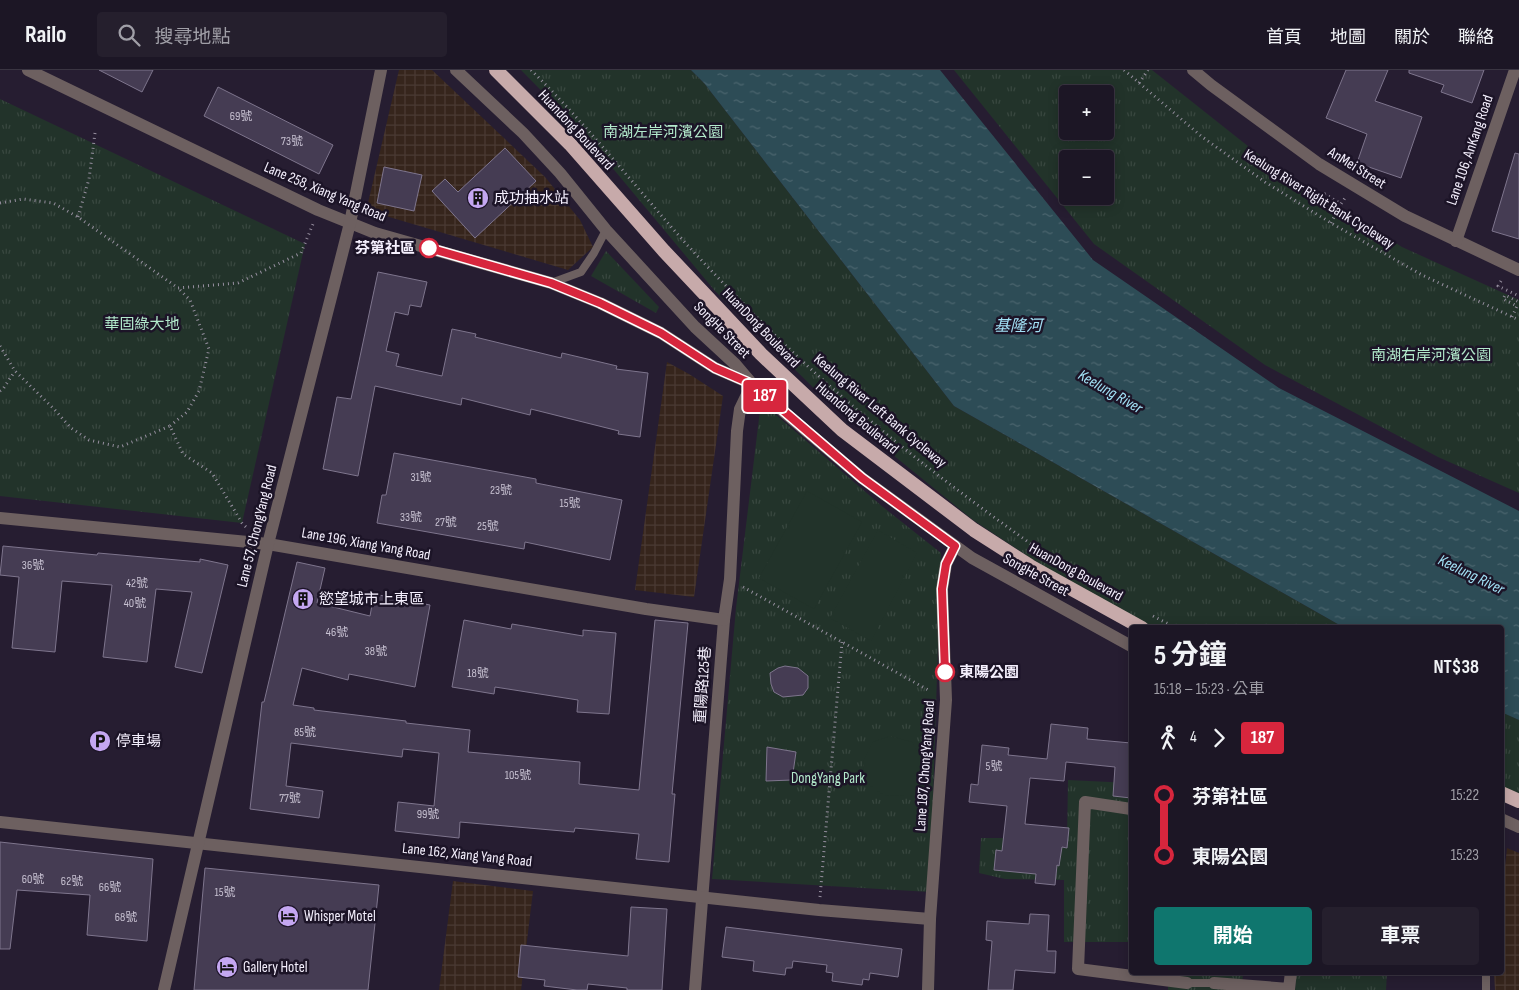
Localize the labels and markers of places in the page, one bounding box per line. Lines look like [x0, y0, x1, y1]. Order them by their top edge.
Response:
building icon: 成功抽水站 [466, 186, 490, 210]
place label: 成功抽水站 [494, 189, 569, 208]
marker: 芬第社區 [419, 238, 439, 258]
place label: 芬第社區 [355, 239, 415, 258]
building icon: 慾望城市上東區 [291, 587, 315, 611]
place label: 慾望城市上東區 [319, 590, 424, 609]
marker: 東陽公園 [935, 662, 955, 682]
place label: 東陽公園 [959, 663, 1019, 682]
parking icon: 停車場 [88, 729, 112, 753]
place label: 停車場 [116, 732, 161, 751]
hotel icon: Whisper Motel [276, 904, 300, 928]
place label: Whisper Motel [304, 907, 376, 926]
hotel icon: Gallery Hotel [215, 955, 239, 979]
place label: Gallery Hotel [243, 958, 308, 977]

